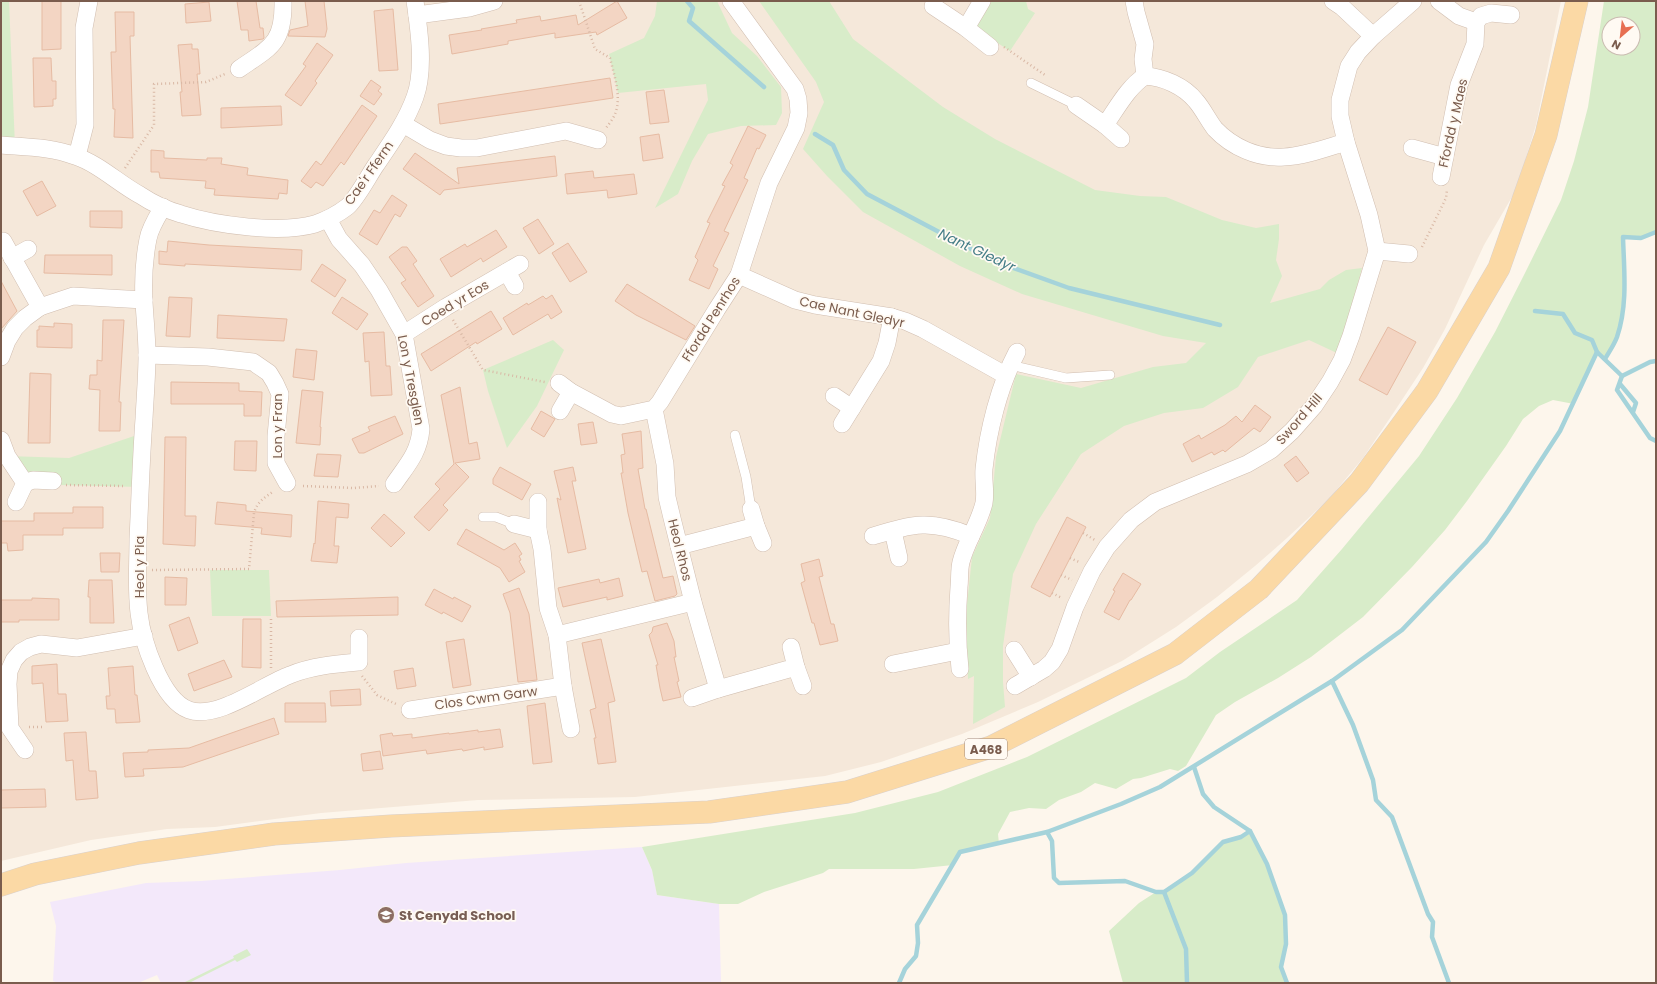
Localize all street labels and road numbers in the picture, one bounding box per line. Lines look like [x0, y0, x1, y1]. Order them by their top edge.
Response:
street label: Ffordd y Maes [1434, 76, 1473, 169]
street label: Cae'r Fferm [340, 137, 398, 209]
street label: Ffordd Penrhos [677, 273, 745, 365]
street label: Coed yr Eos [417, 275, 493, 331]
street label: Cae Nant Gledyr [798, 292, 907, 332]
street label: Lon y Tresglen [393, 333, 429, 427]
street label: Sword Hill [1271, 389, 1327, 449]
street label: Lon y Fran [268, 393, 287, 459]
street label: Heol Rhos [663, 517, 697, 583]
street label: Heol y Pia [130, 536, 149, 598]
street label: Clos Cwm Garw [433, 681, 539, 715]
road number: A468 [965, 739, 1007, 759]

